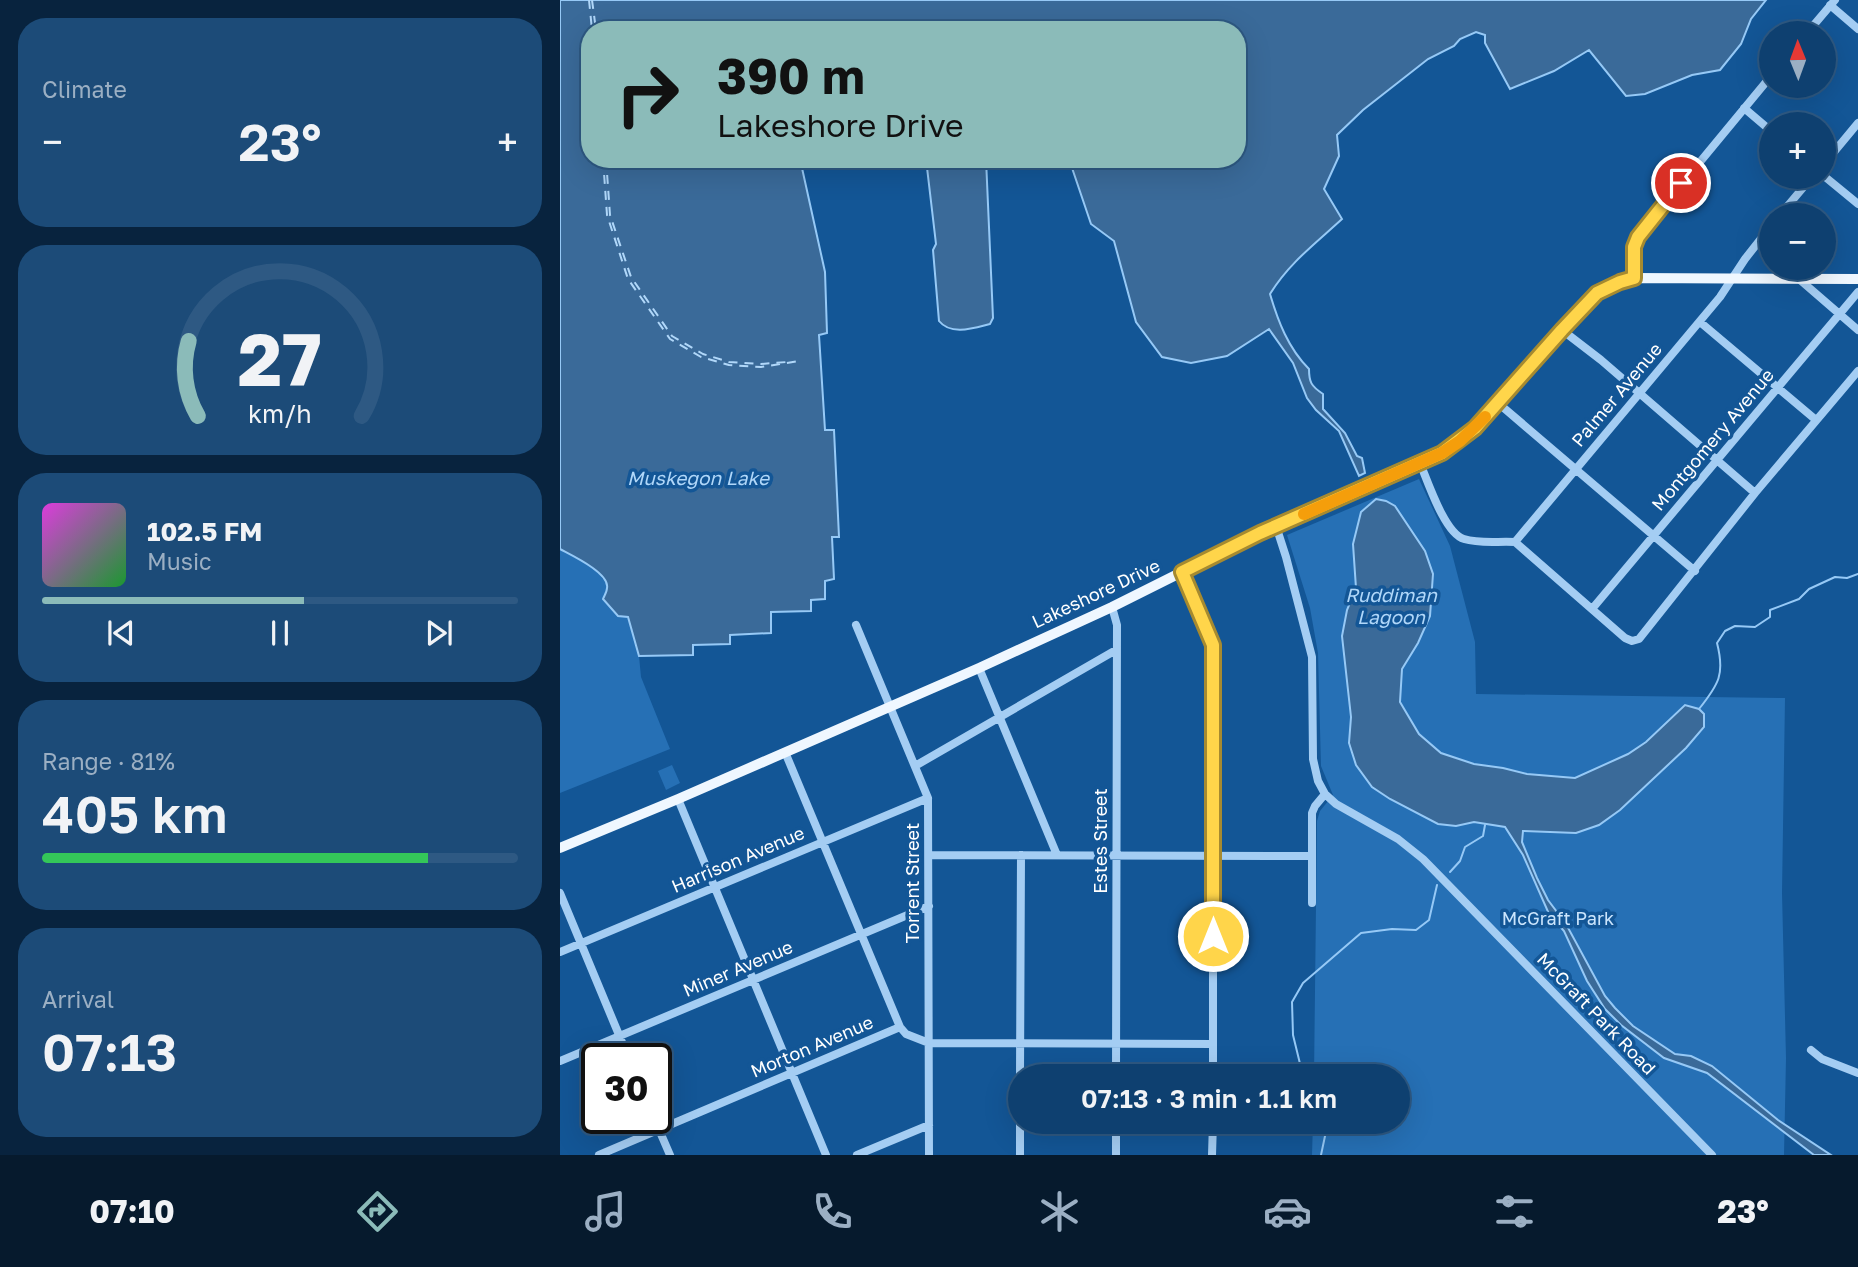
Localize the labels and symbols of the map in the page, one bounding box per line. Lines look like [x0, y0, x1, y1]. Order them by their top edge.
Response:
north arrow [1759, 21, 1836, 98]
pin [1651, 153, 1711, 213]
street label: Palmer Avenue [1566, 338, 1666, 451]
street label: Montgomery Avenue [1647, 364, 1778, 515]
water label: Muskegon Lake [627, 466, 771, 489]
street label: Lakeshore Drive [1028, 554, 1163, 632]
water label: Ruddiman Lagoon [1345, 583, 1438, 628]
street label: Estes Street [1089, 788, 1111, 894]
street label: Harrison Avenue [668, 821, 807, 897]
street label: Torrent Street [901, 823, 923, 943]
position arrow [1176, 899, 1250, 973]
park label: McGraft Park [1502, 907, 1614, 929]
street label: Miner Avenue [680, 935, 796, 1001]
street label: McGraft Park Road [1533, 948, 1661, 1079]
street label: Morton Avenue [747, 1010, 876, 1082]
speed limit sign: 30 [581, 1043, 672, 1134]

